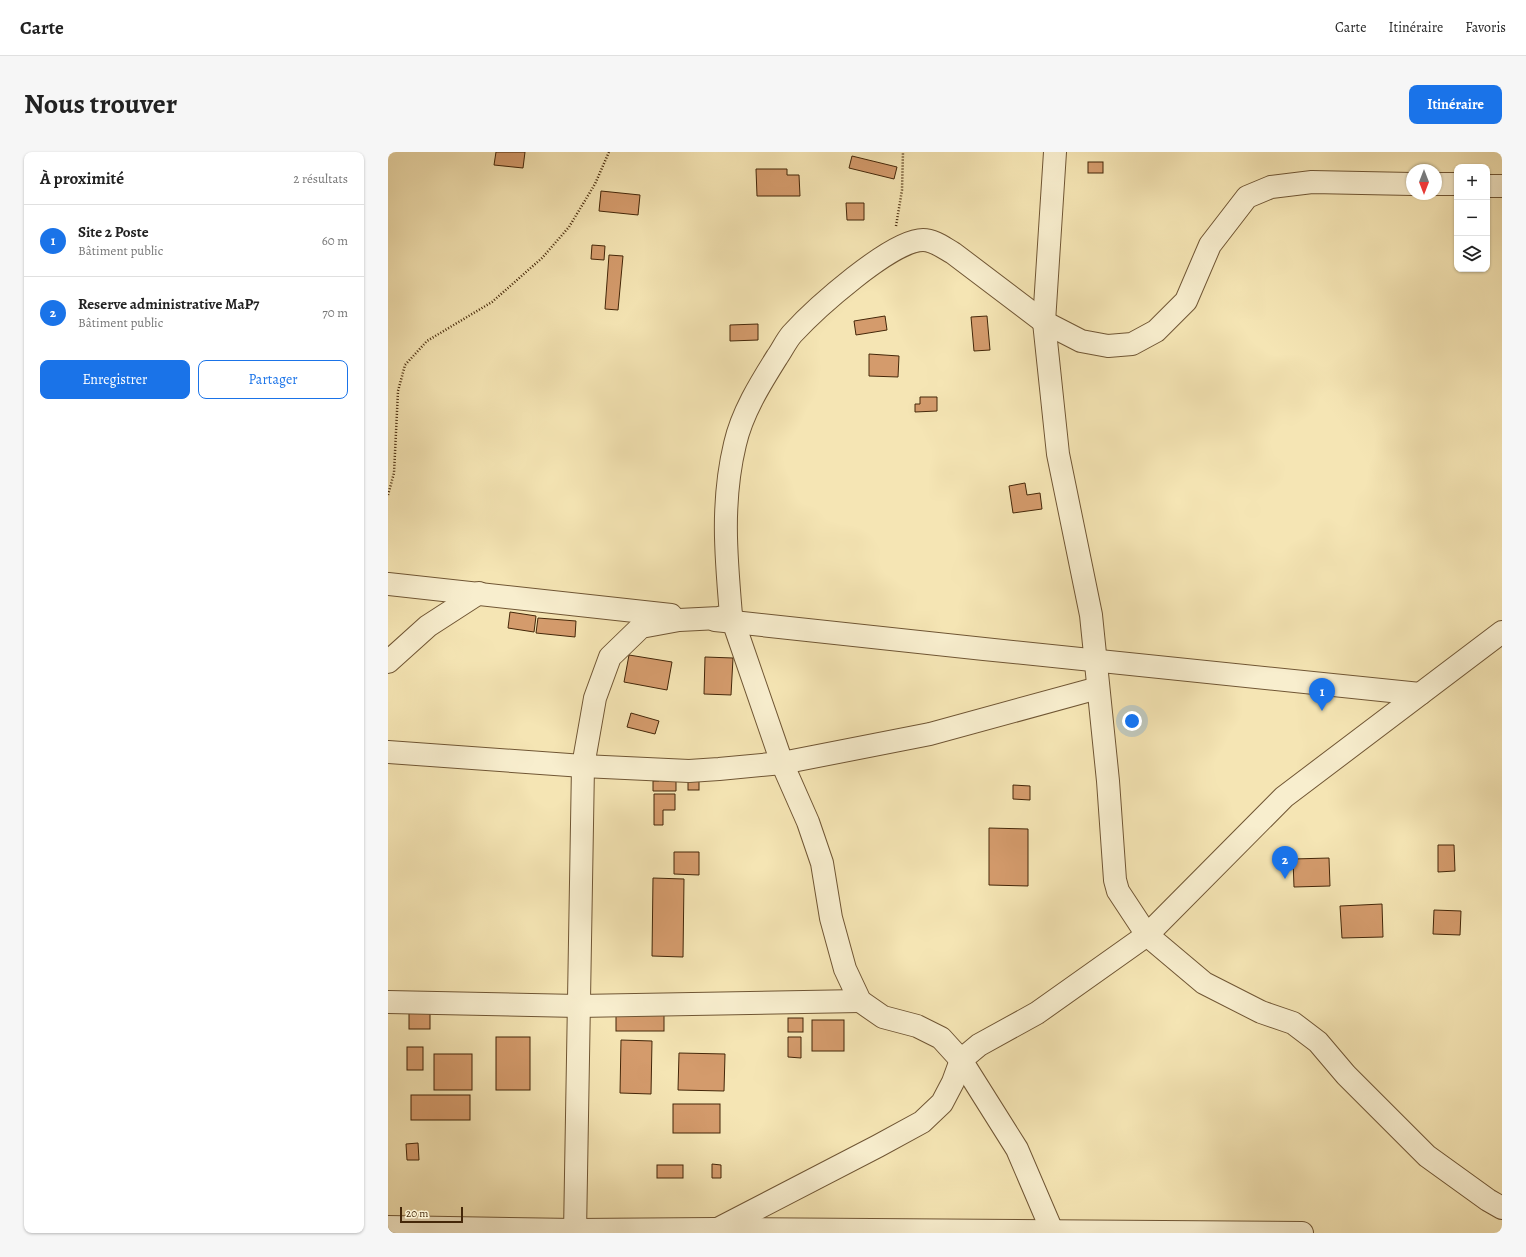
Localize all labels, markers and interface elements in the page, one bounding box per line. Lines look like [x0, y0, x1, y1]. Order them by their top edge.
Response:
text: Carte [20, 15, 64, 41]
text: Carte [1335, 18, 1366, 37]
text: Itinéraire [1388, 18, 1443, 37]
text: Favoris [1465, 18, 1506, 37]
text: Nous trouver [24, 85, 177, 123]
button: Itinéraire [1409, 85, 1502, 124]
north arrow [1406, 164, 1442, 200]
map controls [1454, 164, 1490, 272]
button: + [1454, 164, 1490, 200]
text: À proximité [40, 167, 124, 190]
text: 2 résultats [293, 170, 348, 187]
button: − [1454, 200, 1490, 236]
text: Site 2 Poste [78, 222, 149, 242]
text: 1 [51, 232, 55, 249]
text: 60 m [322, 232, 348, 249]
button: layers [1454, 236, 1490, 272]
text: Bâtiment public [78, 242, 163, 259]
text: Reserve administrative MaP7 [78, 294, 259, 314]
text: 2 [50, 304, 56, 321]
text: 70 m [322, 304, 348, 321]
text: Bâtiment public [78, 314, 163, 331]
button: Enregistrer [40, 360, 190, 399]
button: Partager [198, 360, 348, 399]
pin: 1 [1309, 678, 1335, 711]
your location [1122, 711, 1142, 731]
pin: 2 [1272, 846, 1298, 879]
scale bar [400, 1205, 463, 1224]
text: 20 m [406, 1206, 428, 1221]

